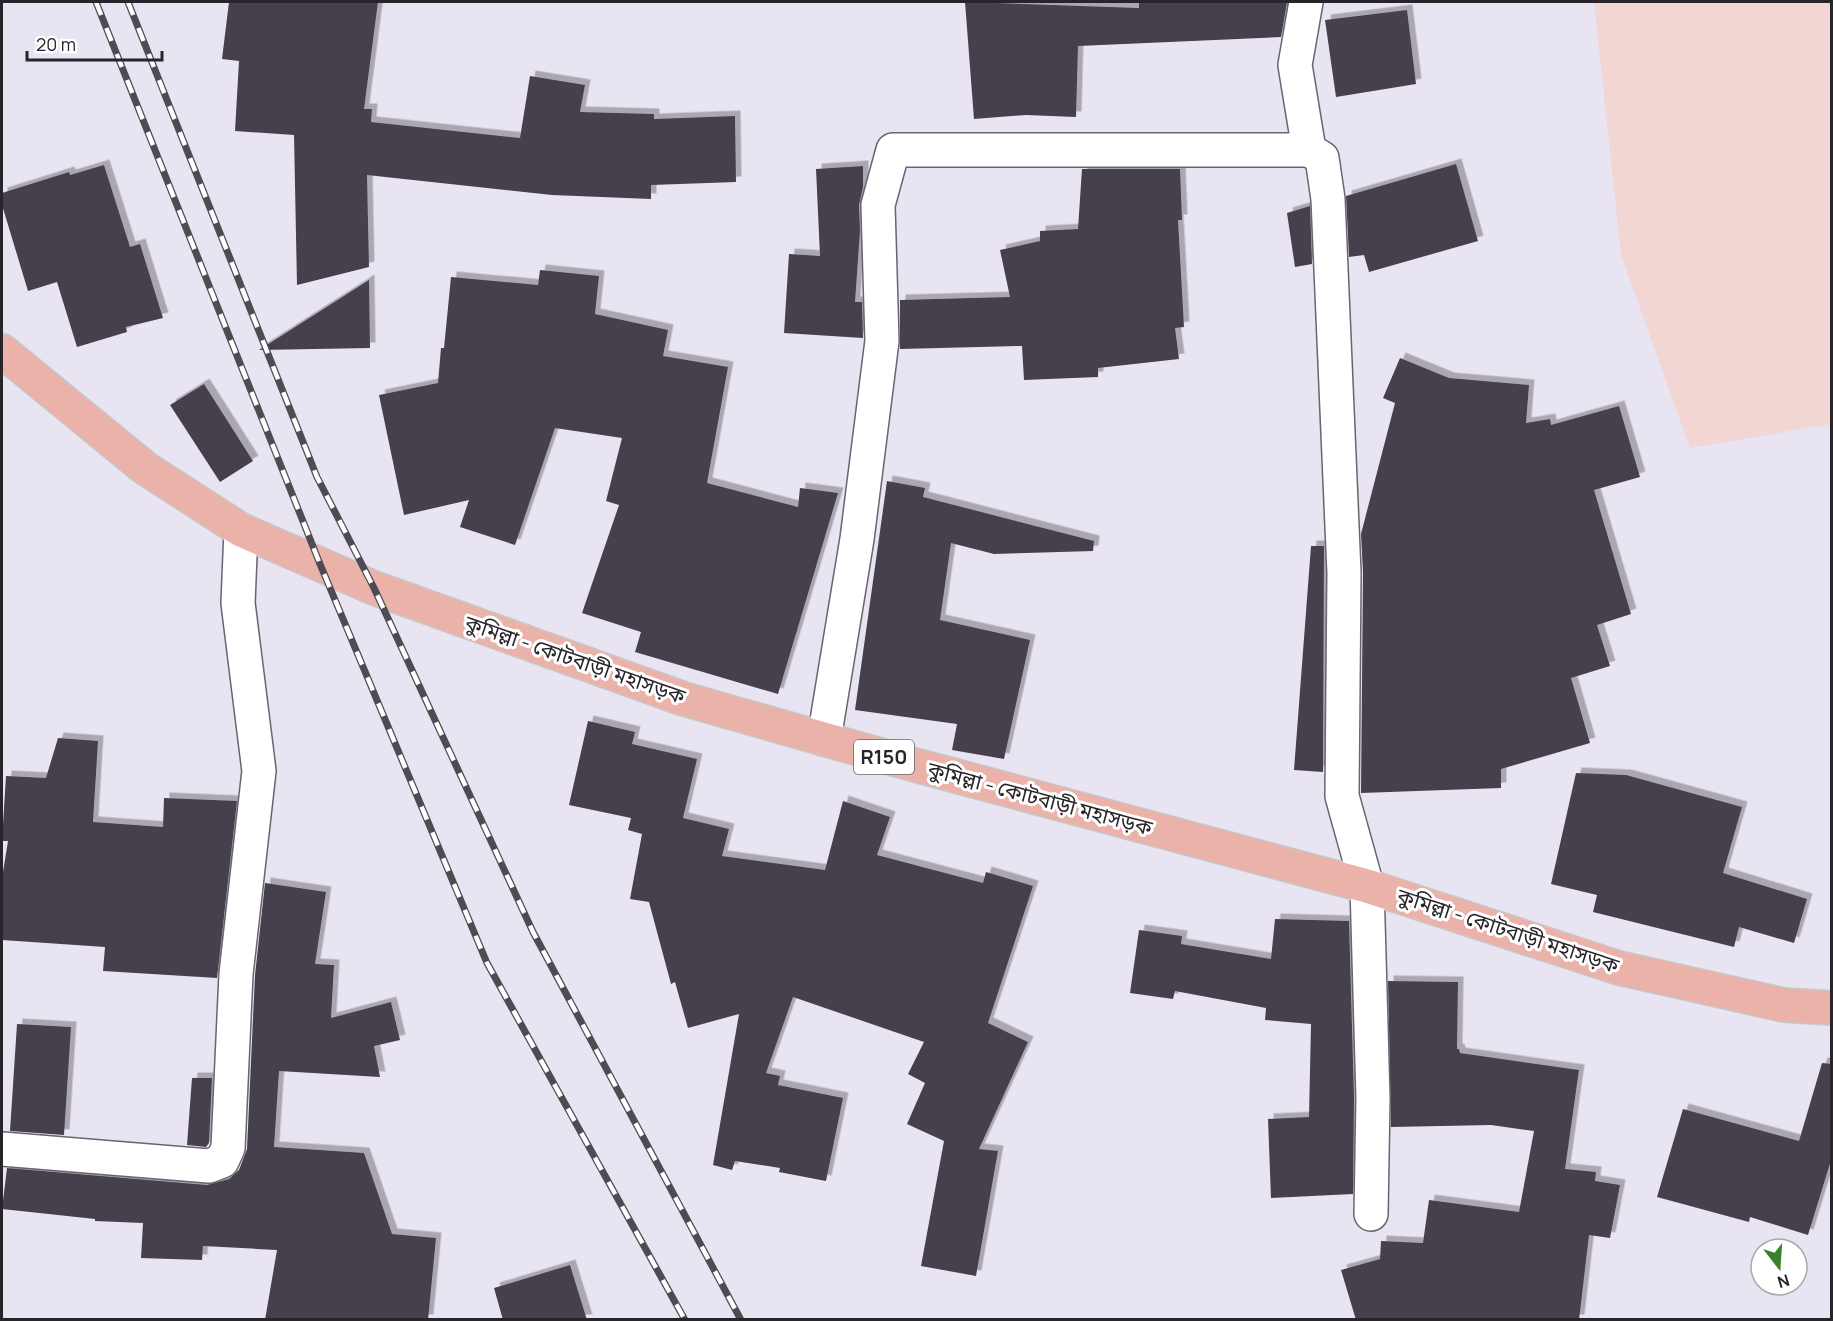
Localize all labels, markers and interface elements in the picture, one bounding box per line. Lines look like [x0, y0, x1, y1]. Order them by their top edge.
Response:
scale bar [27, 24, 162, 62]
text: 20 m [36, 32, 76, 56]
street label: কুমিল্লা - কোটবাড়ী মহাসড়ক [460, 608, 690, 710]
road number: R150 [854, 740, 914, 774]
street label: কুমিল্লা - কোটবাড়ী মহাসড়ক [924, 754, 1157, 842]
street label: কুমিল্লা - কোটবাড়ী মহাসড়ক [1393, 881, 1624, 979]
north arrow [1749, 1237, 1809, 1297]
text: N [1775, 1269, 1792, 1294]

